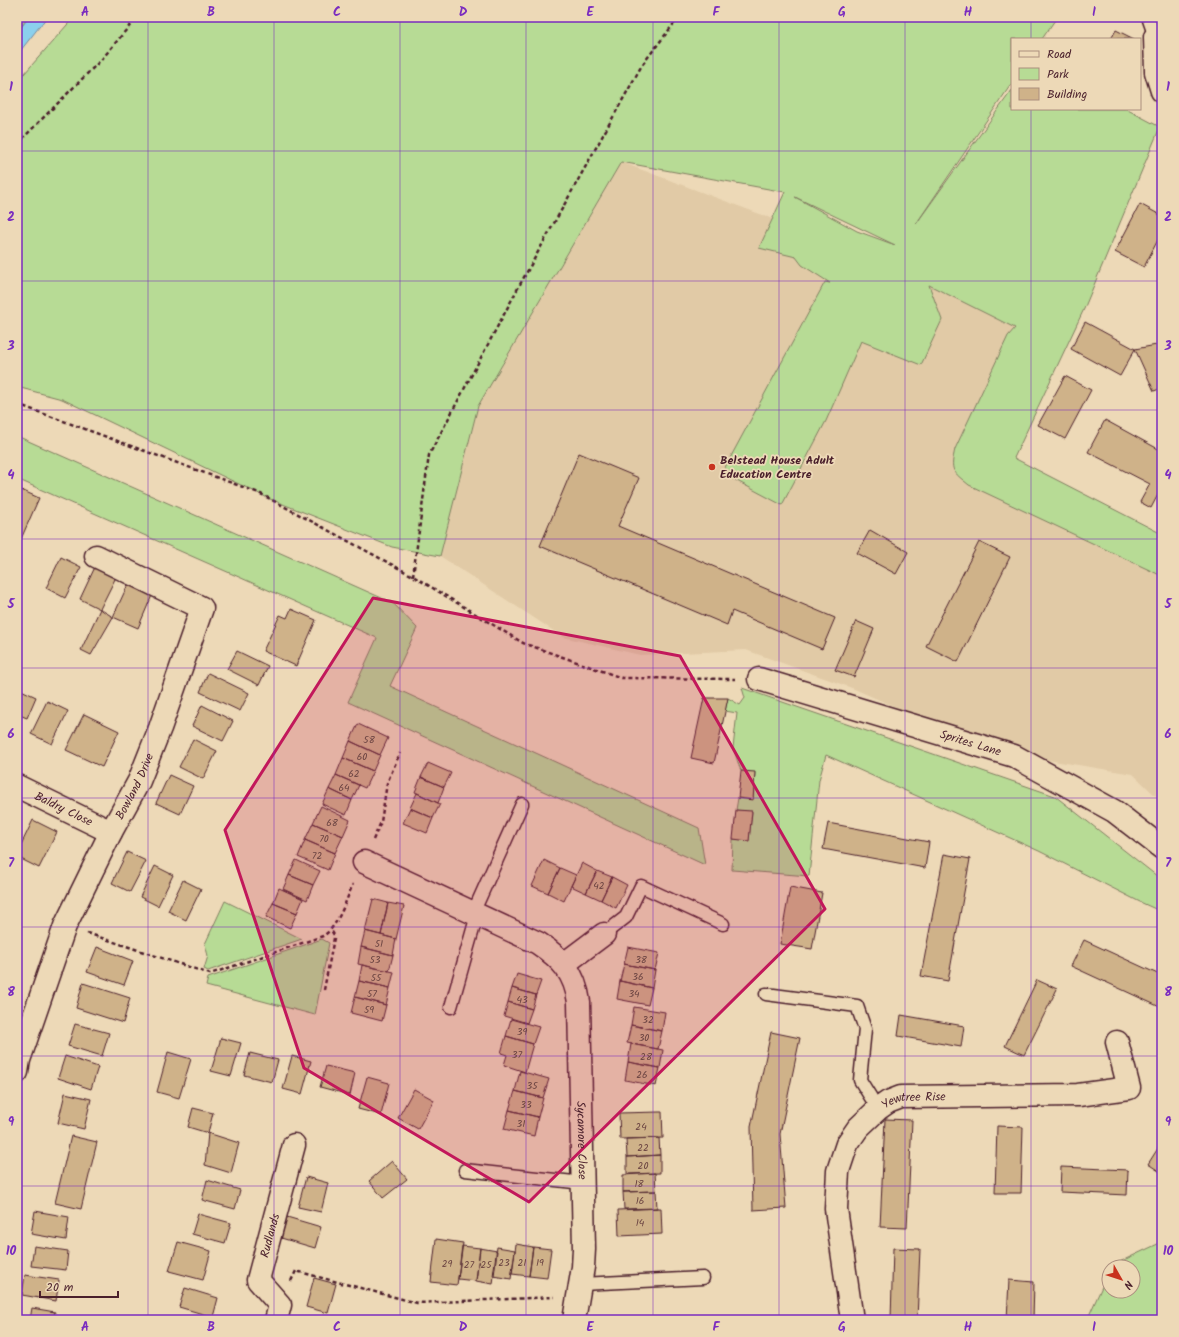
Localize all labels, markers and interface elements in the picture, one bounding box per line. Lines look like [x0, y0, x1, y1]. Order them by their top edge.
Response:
text: A [81, 2, 89, 23]
text: B [207, 2, 215, 23]
text: C [333, 2, 341, 23]
text: D [459, 2, 468, 23]
text: E [586, 2, 594, 23]
text: F [712, 2, 720, 23]
text: G [838, 2, 846, 23]
text: H [964, 2, 973, 23]
text: I [1092, 2, 1096, 23]
legend [1011, 38, 1141, 110]
text: Road [1047, 45, 1072, 64]
text: Park [1047, 65, 1069, 84]
text: 1 [9, 77, 13, 98]
text: 1 [1166, 77, 1170, 98]
text: Building [1047, 85, 1087, 104]
text: 2 [7, 207, 15, 228]
text: 2 [1164, 207, 1172, 228]
text: 3 [6, 336, 15, 357]
text: 3 [1163, 336, 1172, 357]
place label: Belstead House Adult Education Centre [720, 451, 835, 484]
marker: Belstead House Adult Education Centre [707, 462, 717, 472]
text: 4 [7, 465, 15, 486]
text: 4 [1164, 465, 1172, 486]
text: 5 [7, 594, 16, 615]
text: 5 [1164, 594, 1173, 615]
text: 6 [7, 724, 15, 745]
text: 6 [1164, 724, 1172, 745]
street label: Sprites Lane [938, 725, 1004, 762]
house number: 58 [363, 732, 376, 748]
house number: 60 [357, 749, 367, 765]
street label: Bowland Drive [111, 750, 159, 823]
house number: 62 [348, 766, 360, 782]
house number: 64 [338, 780, 350, 796]
street label: Baldry Close [31, 787, 96, 832]
house number: 68 [326, 815, 339, 831]
house number: 70 [319, 831, 329, 847]
house number: 72 [312, 848, 322, 864]
text: 7 [8, 853, 15, 874]
text: 7 [1165, 853, 1172, 874]
house number: 42 [593, 878, 605, 894]
house number: 51 [375, 936, 383, 952]
house number: 53 [369, 952, 381, 968]
house number: 38 [635, 952, 648, 968]
house number: 36 [632, 969, 644, 985]
house number: 55 [371, 970, 382, 986]
text: 8 [7, 982, 15, 1003]
text: 8 [1164, 982, 1172, 1003]
house number: 57 [367, 986, 377, 1002]
house number: 34 [628, 986, 640, 1002]
house number: 43 [516, 992, 528, 1008]
house number: 59 [364, 1002, 374, 1018]
house number: 32 [642, 1012, 654, 1028]
house number: 39 [517, 1024, 527, 1040]
house number: 30 [639, 1030, 649, 1046]
house number: 37 [512, 1047, 523, 1063]
house number: 28 [640, 1049, 653, 1065]
house number: 26 [636, 1067, 648, 1083]
house number: 35 [526, 1078, 538, 1094]
street label: Yewtree Rise [878, 1087, 946, 1114]
house number: 33 [520, 1097, 532, 1113]
street label: Sycamore Close [571, 1101, 592, 1180]
text: 9 [8, 1112, 15, 1133]
text: 9 [1165, 1112, 1172, 1133]
house number: 31 [517, 1116, 525, 1132]
house number: 24 [635, 1119, 647, 1135]
house number: 22 [637, 1140, 649, 1156]
house number: 20 [638, 1158, 648, 1174]
house number: 18 [634, 1176, 645, 1192]
house number: 16 [636, 1193, 644, 1209]
street label: Rudlands [255, 1211, 285, 1260]
house number: 14 [636, 1215, 645, 1231]
text: 10 [6, 1241, 17, 1262]
text: 10 [1163, 1241, 1174, 1262]
house number: 23 [498, 1255, 510, 1271]
house number: 21 [518, 1255, 526, 1271]
house number: 19 [536, 1255, 544, 1271]
house number: 29 [442, 1256, 452, 1272]
house number: 27 [464, 1257, 475, 1273]
house number: 25 [480, 1257, 492, 1273]
north arrow [1101, 1259, 1141, 1299]
scale bar [40, 1273, 118, 1299]
text: N [1119, 1276, 1137, 1293]
text: 20 m [46, 1278, 74, 1297]
text: A [81, 1317, 89, 1337]
text: B [207, 1317, 215, 1337]
text: C [333, 1317, 341, 1337]
text: D [459, 1317, 468, 1337]
text: E [586, 1317, 594, 1337]
text: F [712, 1317, 720, 1337]
text: G [838, 1317, 846, 1337]
text: H [964, 1317, 973, 1337]
text: I [1092, 1317, 1096, 1337]

